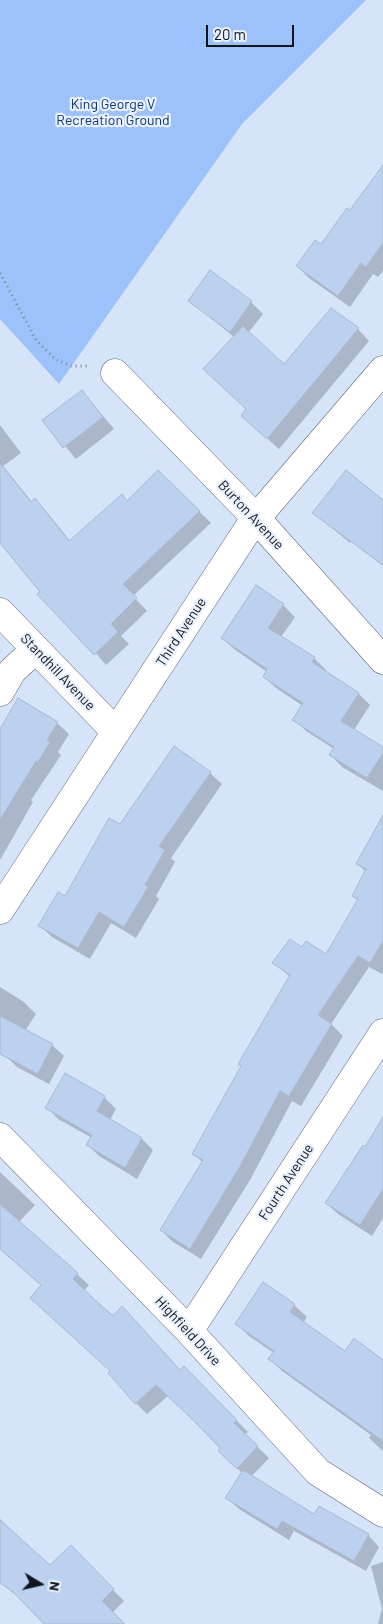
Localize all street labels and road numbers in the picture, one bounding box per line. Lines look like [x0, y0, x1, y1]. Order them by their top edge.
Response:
street label: Burton Avenue [215, 477, 287, 553]
street label: Third Avenue [152, 594, 210, 670]
street label: Standhill Avenue [17, 630, 99, 714]
street label: Fourth Avenue [255, 1141, 317, 1223]
street label: Highfield Drive [152, 1293, 224, 1369]

